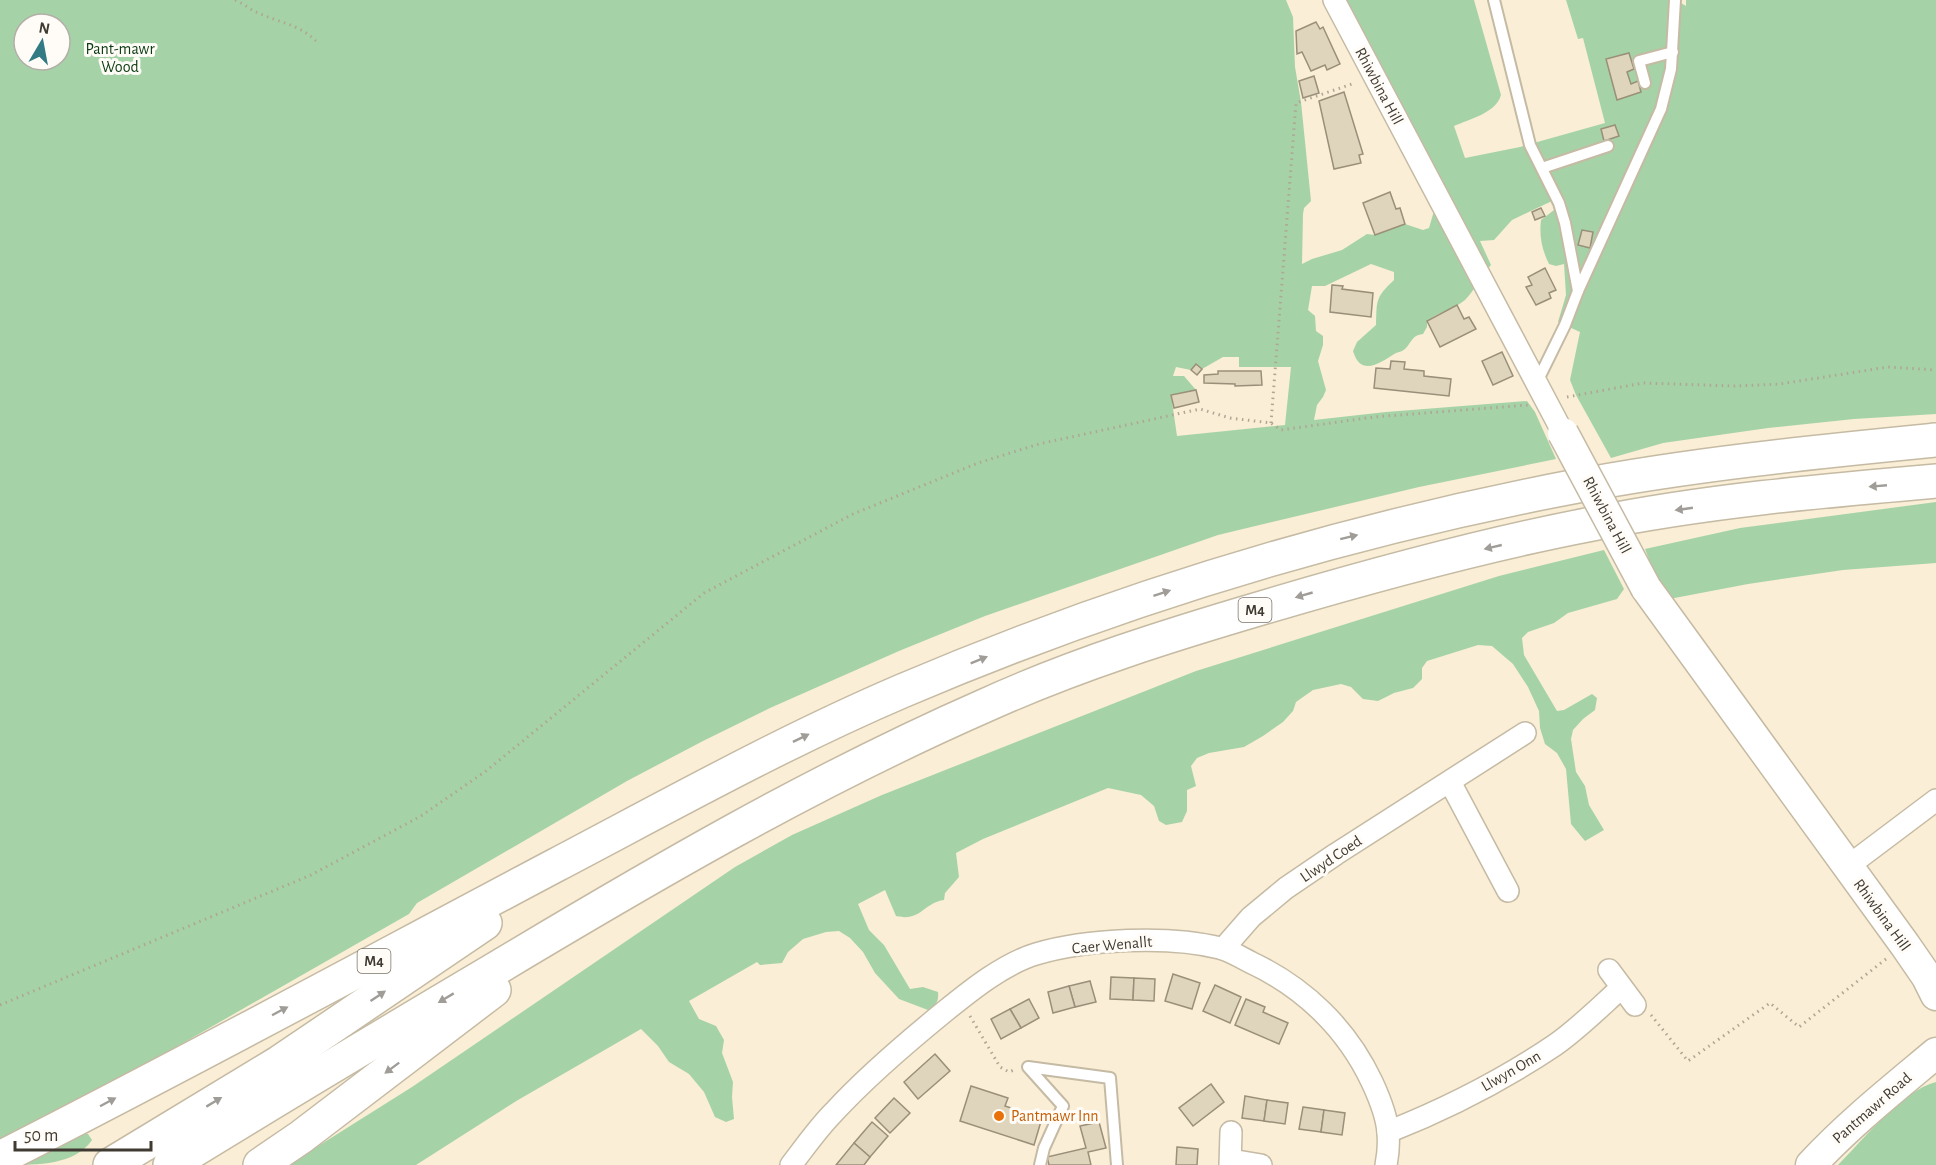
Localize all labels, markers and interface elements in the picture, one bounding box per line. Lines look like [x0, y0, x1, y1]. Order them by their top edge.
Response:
north arrow [12, 12, 72, 72]
text: N [38, 19, 51, 37]
park label: Pant-mawr Wood [85, 41, 155, 75]
street label: Rhiwbina Hill [1352, 45, 1406, 127]
street label: Rhiwbina Hill [1580, 474, 1634, 556]
one-way arrow [1868, 481, 1887, 491]
one-way arrow [1675, 505, 1694, 514]
one-way arrow [1340, 532, 1358, 541]
one-way arrow [1484, 542, 1502, 552]
one-way arrow [1153, 588, 1171, 597]
one-way arrow [1295, 591, 1313, 600]
road number: M4 [1238, 598, 1272, 622]
one-way arrow [971, 655, 989, 665]
one-way arrow [792, 733, 809, 742]
street label: Llwyd Coed [1297, 833, 1365, 886]
street label: Rhiwbina Hill [1851, 876, 1913, 954]
street label: Caer Wenallt [1071, 934, 1153, 956]
road number: M4 [358, 949, 391, 973]
one-way arrow [369, 990, 385, 1002]
one-way arrow [437, 993, 454, 1003]
one-way arrow [272, 1006, 289, 1016]
street label: Llwyn Onn [1479, 1048, 1544, 1095]
one-way arrow [384, 1062, 400, 1075]
street label: Pantmawr Road [1829, 1070, 1915, 1146]
one-way arrow [206, 1096, 222, 1107]
one-way arrow [99, 1097, 116, 1107]
place label: Pantmawr Inn [1011, 1108, 1099, 1124]
marker: Pantmawr Inn [992, 1109, 1006, 1123]
scale bar [15, 1114, 152, 1152]
text: 50 m [24, 1127, 58, 1145]

